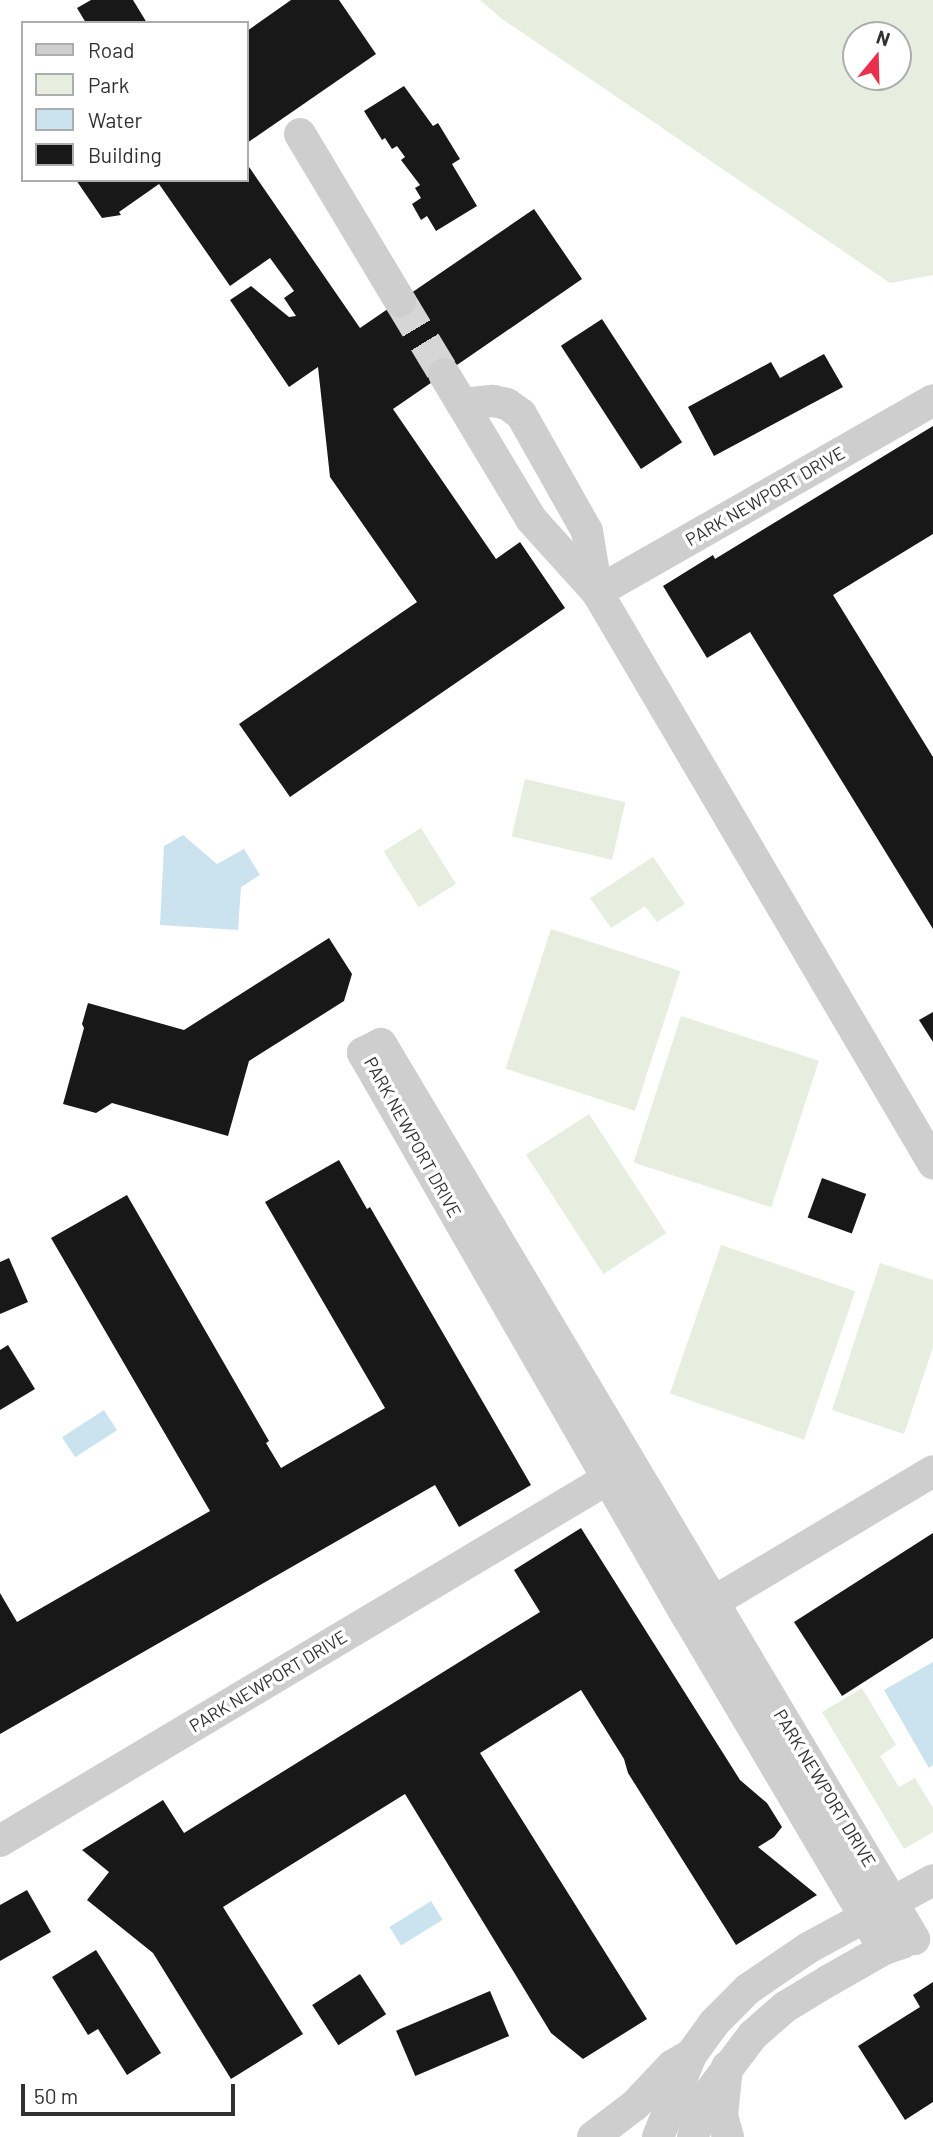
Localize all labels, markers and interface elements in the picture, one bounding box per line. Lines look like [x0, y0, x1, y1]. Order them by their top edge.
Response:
legend [21, 21, 248, 182]
north arrow [842, 21, 912, 91]
text: N [874, 25, 893, 50]
text: Road [88, 37, 134, 62]
text: Park [88, 72, 129, 97]
text: Water [88, 107, 142, 132]
text: Building [88, 142, 162, 167]
street label: PARK NEWPORT DRIVE [682, 442, 848, 550]
street label: PARK NEWPORT DRIVE [360, 1053, 466, 1221]
street label: PARK NEWPORT DRIVE [185, 1625, 351, 1737]
street label: PARK NEWPORT DRIVE [769, 1705, 881, 1871]
scale bar [24, 2070, 238, 2114]
text: 50 m [34, 2083, 78, 2108]

